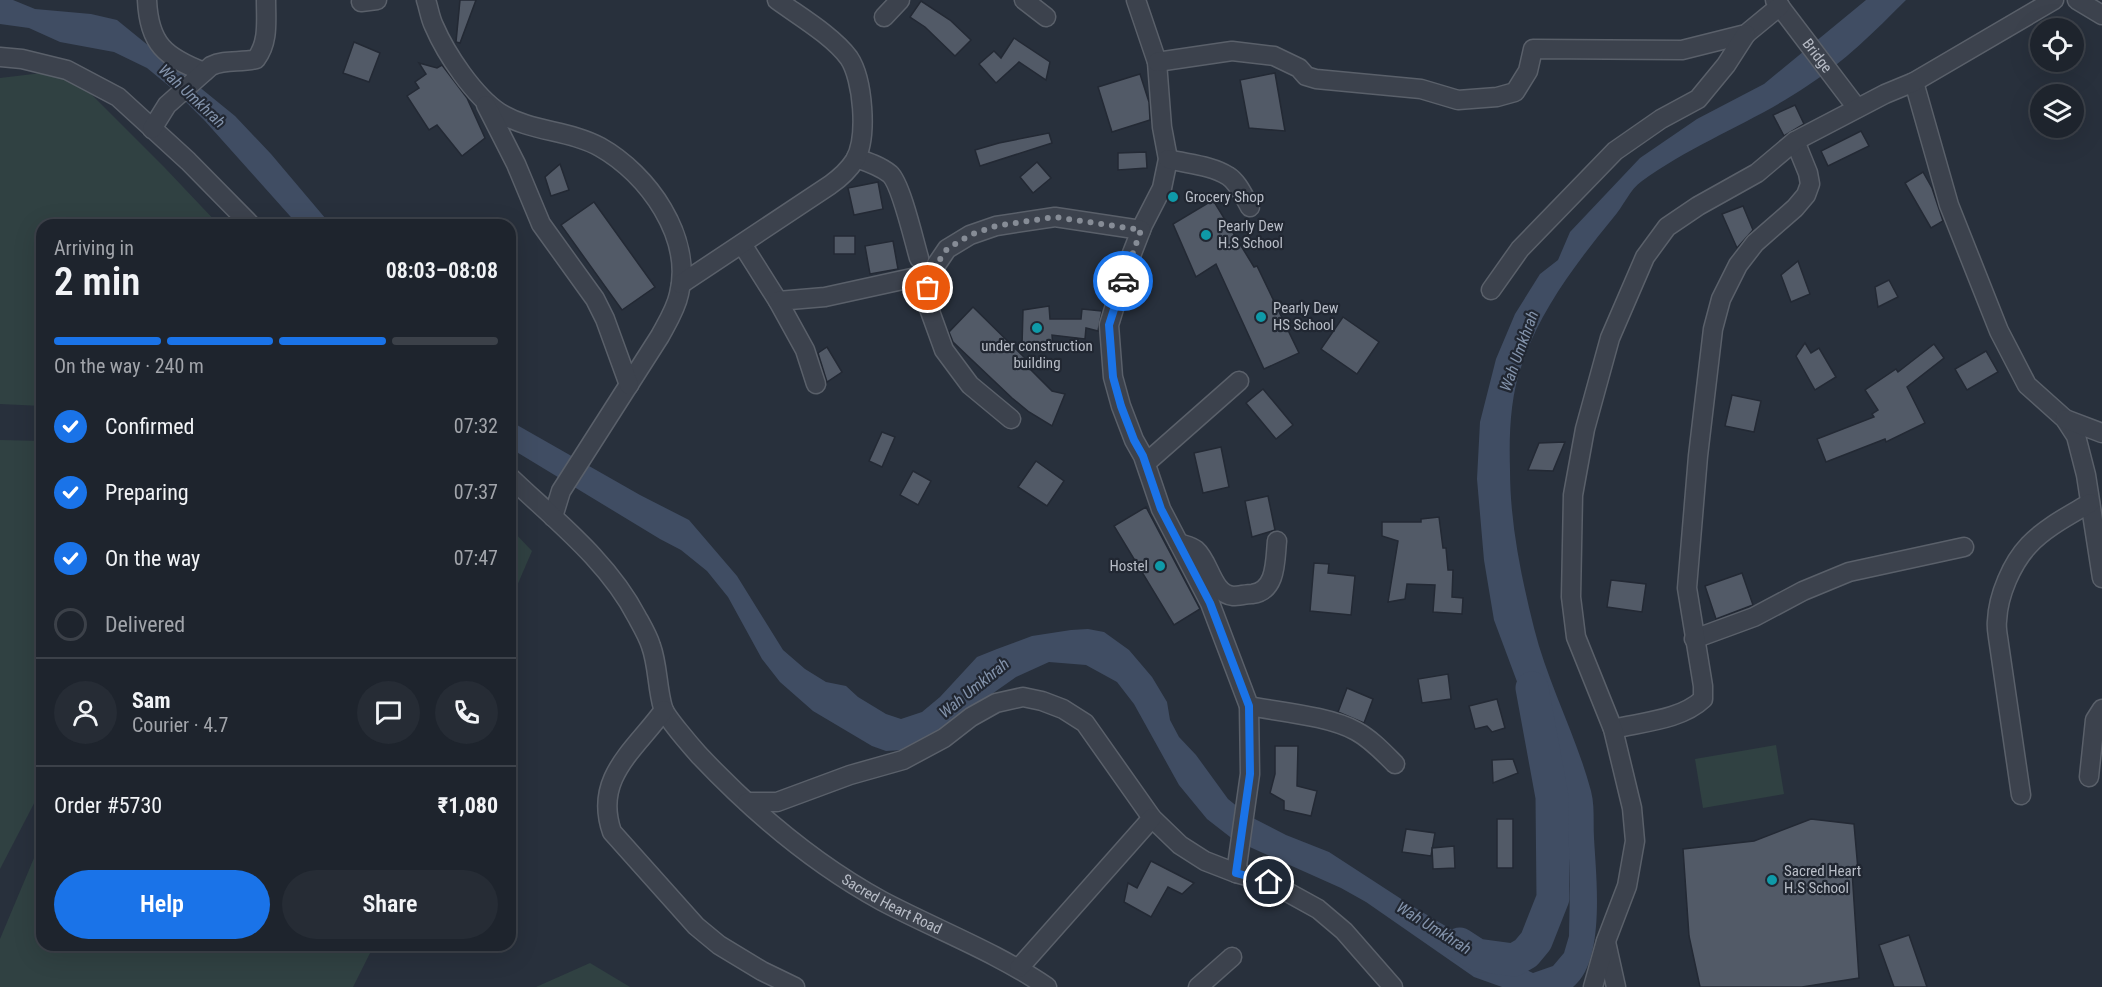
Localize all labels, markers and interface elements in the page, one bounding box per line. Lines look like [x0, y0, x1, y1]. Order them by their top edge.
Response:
map controls [2030, 18, 2084, 138]
button: locate [2030, 18, 2084, 72]
street label: Bridge [1799, 35, 1836, 76]
water label: Wah Umkhrah [155, 60, 229, 132]
button: layers [2030, 84, 2084, 138]
place label: Grocery Shop [1185, 188, 1264, 206]
marker: Grocery Shop [1166, 190, 1180, 204]
place label: Pearly Dew H.S School [1218, 217, 1284, 252]
marker: Pearly Dew H.S School [1199, 228, 1213, 242]
text: Arriving in [54, 236, 134, 260]
courier [1093, 251, 1153, 311]
text: 08:03–08:08 [386, 258, 498, 283]
text: 2 min [54, 259, 140, 305]
pin [902, 262, 953, 313]
icon: car [1107, 265, 1140, 298]
icon: bag [911, 271, 944, 304]
place label: Pearly Dew HS School [1273, 299, 1339, 334]
water label: Wah Umkhrah [1496, 308, 1542, 394]
marker: Pearly Dew HS School [1254, 310, 1268, 324]
marker: under construction building [1030, 321, 1044, 335]
place label: under construction building [981, 337, 1093, 372]
text: On the way · 240 m [54, 354, 204, 378]
icon: check [54, 410, 87, 443]
text: Confirmed [105, 414, 194, 439]
text: 07:32 [454, 414, 498, 438]
icon: check [54, 476, 87, 509]
text: Preparing [105, 480, 189, 505]
text: 07:37 [454, 480, 498, 504]
icon: check [54, 542, 87, 575]
text: On the way [105, 546, 200, 571]
text: 07:47 [454, 546, 498, 570]
place label: Hostel [1109, 557, 1148, 575]
marker: Hostel [1153, 559, 1167, 573]
text: Delivered [105, 612, 185, 637]
water label: Wah Umkhrah [935, 654, 1013, 722]
button: person [54, 681, 117, 744]
button: chat [357, 681, 420, 744]
button: phone [435, 681, 498, 744]
text: Sam [132, 688, 171, 713]
text: Courier · 4.7 [132, 713, 228, 737]
text: Order #5730 [54, 793, 162, 818]
text: ₹1,080 [438, 793, 498, 818]
pin [1243, 856, 1294, 907]
place label: Sacred Heart H.S School [1784, 862, 1861, 897]
icon: home [1252, 865, 1285, 898]
button: Help [54, 870, 270, 939]
button: Share [282, 870, 498, 939]
street label: Sacred Heart Road [838, 870, 945, 938]
marker: Sacred Heart H.S School [1765, 873, 1779, 887]
water label: Wah Umkhrah [1393, 898, 1475, 958]

